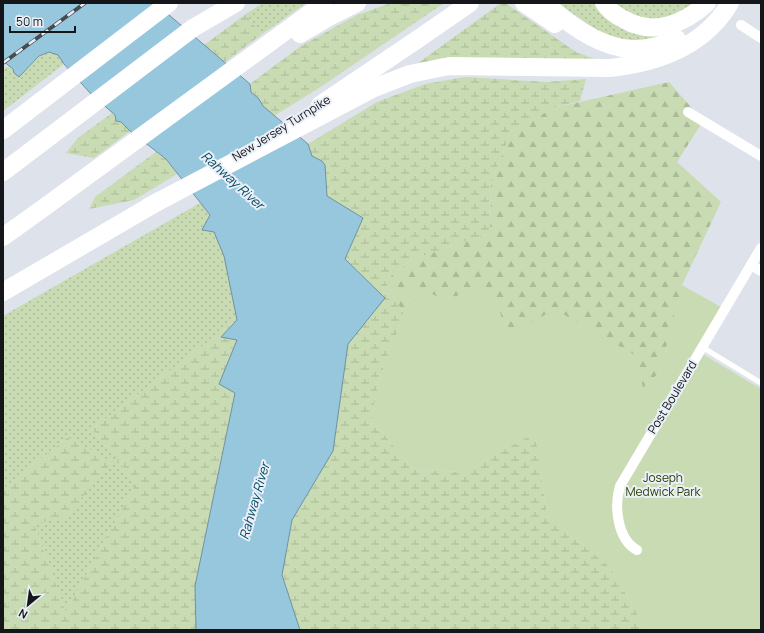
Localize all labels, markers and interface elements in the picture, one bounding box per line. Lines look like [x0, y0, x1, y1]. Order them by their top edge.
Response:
scale bar [10, 8, 75, 34]
text: 50 m [16, 13, 43, 30]
street label: New Jersey Turnpike [229, 91, 333, 165]
water label: Rahway River [198, 147, 270, 215]
street label: Post Boulevard [643, 357, 701, 437]
water label: Rahway River [234, 458, 274, 541]
park label: Joseph Medwick Park [625, 469, 702, 500]
north arrow [8, 585, 48, 625]
text: N [16, 606, 30, 623]

